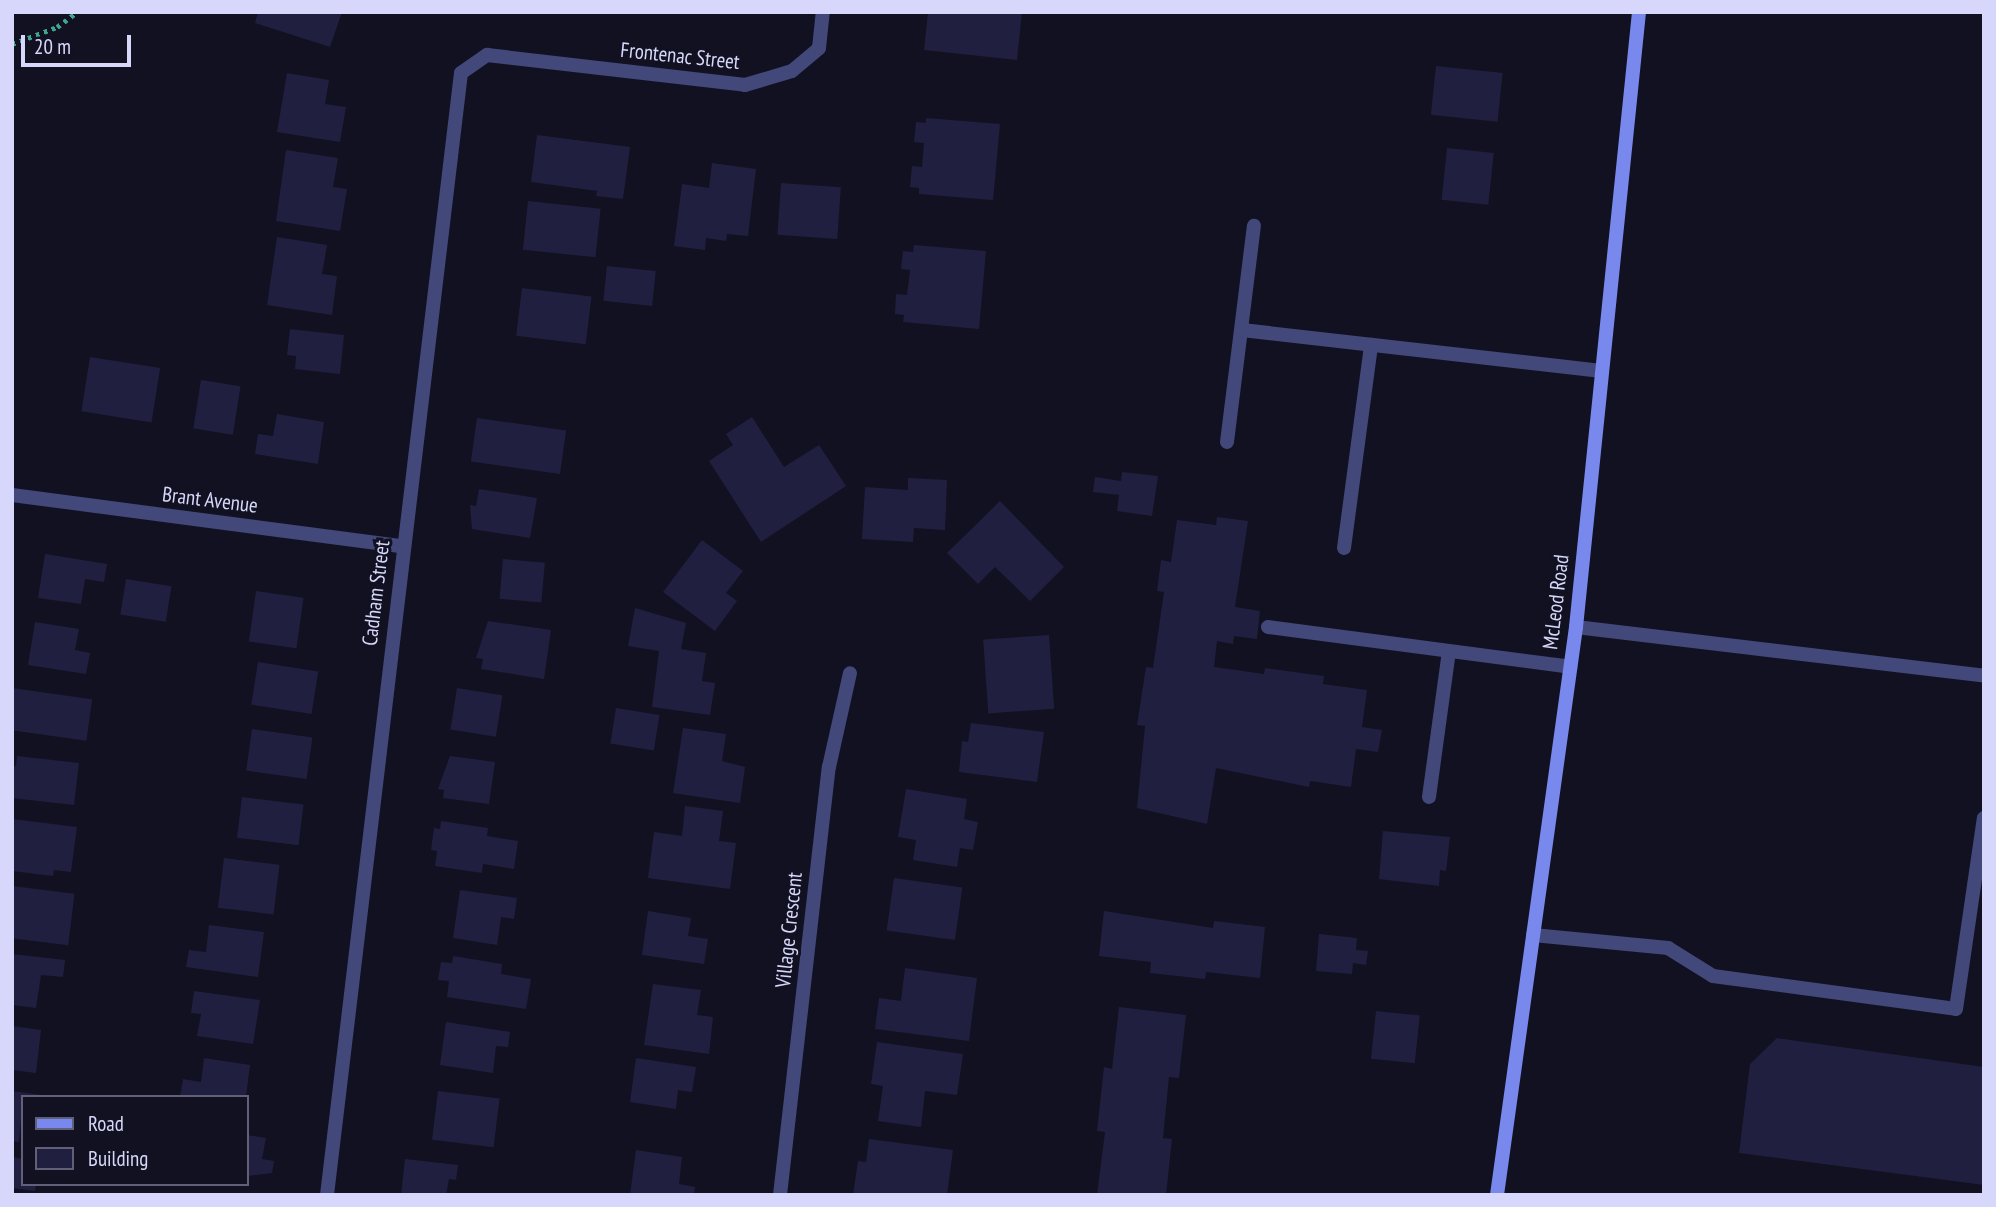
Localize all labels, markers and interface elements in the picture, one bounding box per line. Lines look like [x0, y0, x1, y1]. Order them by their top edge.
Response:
scale bar [24, 21, 135, 65]
text: 20 m [34, 33, 71, 60]
street label: Frontenac Street [619, 37, 741, 75]
street label: Brant Avenue [161, 482, 259, 518]
street label: Cadham Street [357, 539, 395, 647]
street label: McLeod Road [1538, 553, 1574, 651]
street label: Village Crescent [770, 871, 808, 989]
legend [21, 1095, 248, 1186]
text: Road [88, 1110, 124, 1137]
text: Building [88, 1145, 148, 1172]

